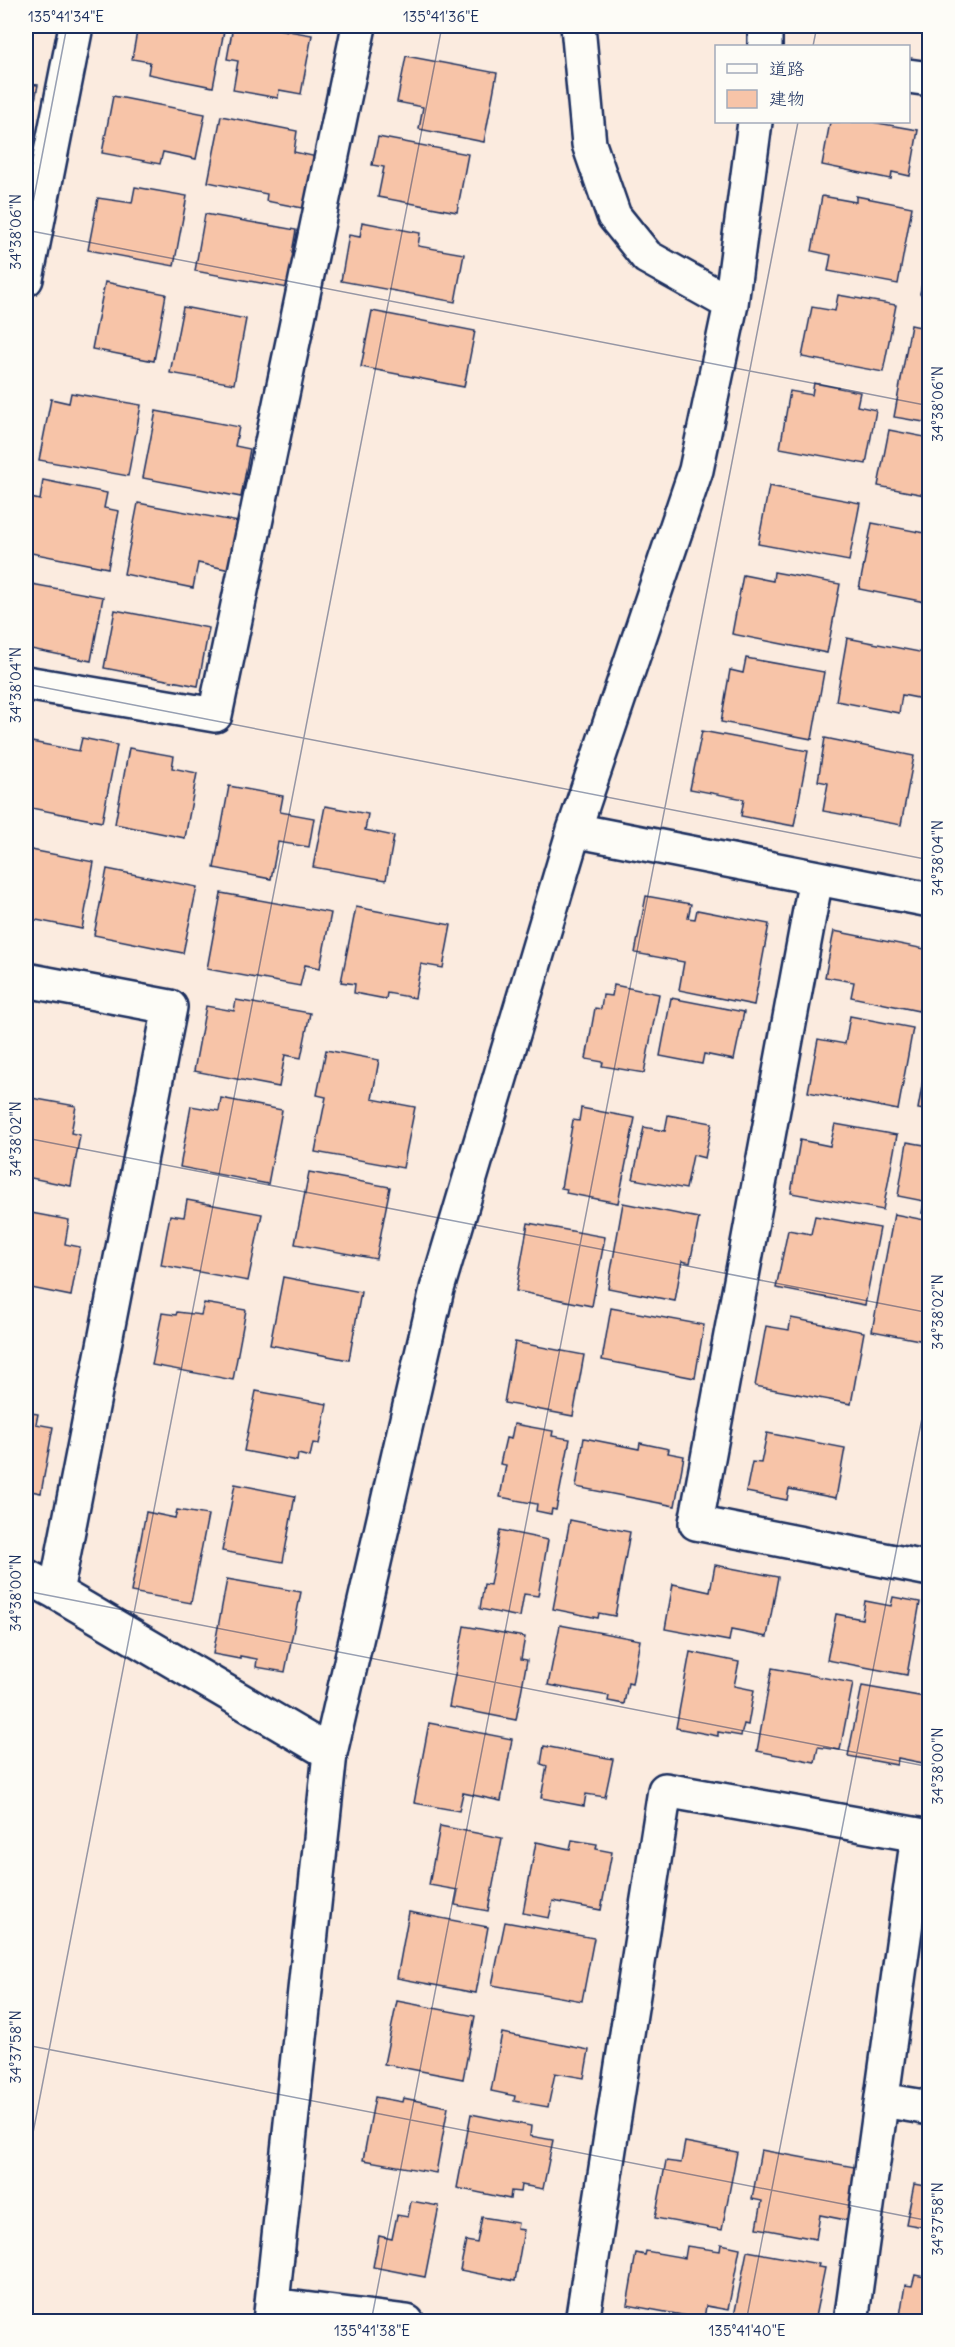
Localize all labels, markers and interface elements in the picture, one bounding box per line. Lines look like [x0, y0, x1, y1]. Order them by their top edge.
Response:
text: 135°41'34"E [28, 7, 104, 26]
text: 135°41'36"E [403, 7, 479, 26]
legend [715, 45, 910, 123]
text: 道路 [769, 57, 805, 80]
text: 建物 [769, 87, 805, 110]
text: 34°38'06"N [6, 194, 25, 270]
text: 34°38'06"N [928, 366, 947, 442]
text: 34°38'04"N [6, 647, 25, 723]
text: 34°38'04"N [928, 820, 947, 896]
text: 34°38'02"N [6, 1101, 25, 1177]
text: 34°38'02"N [928, 1274, 947, 1350]
text: 34°38'00"N [6, 1554, 25, 1632]
text: 34°38'00"N [928, 1727, 947, 1805]
text: 34°37'58"N [6, 2010, 25, 2084]
text: 34°37'58"N [928, 2182, 947, 2256]
text: 135°41'38"E [334, 2321, 410, 2340]
text: 135°41'40"E [708, 2321, 786, 2340]

